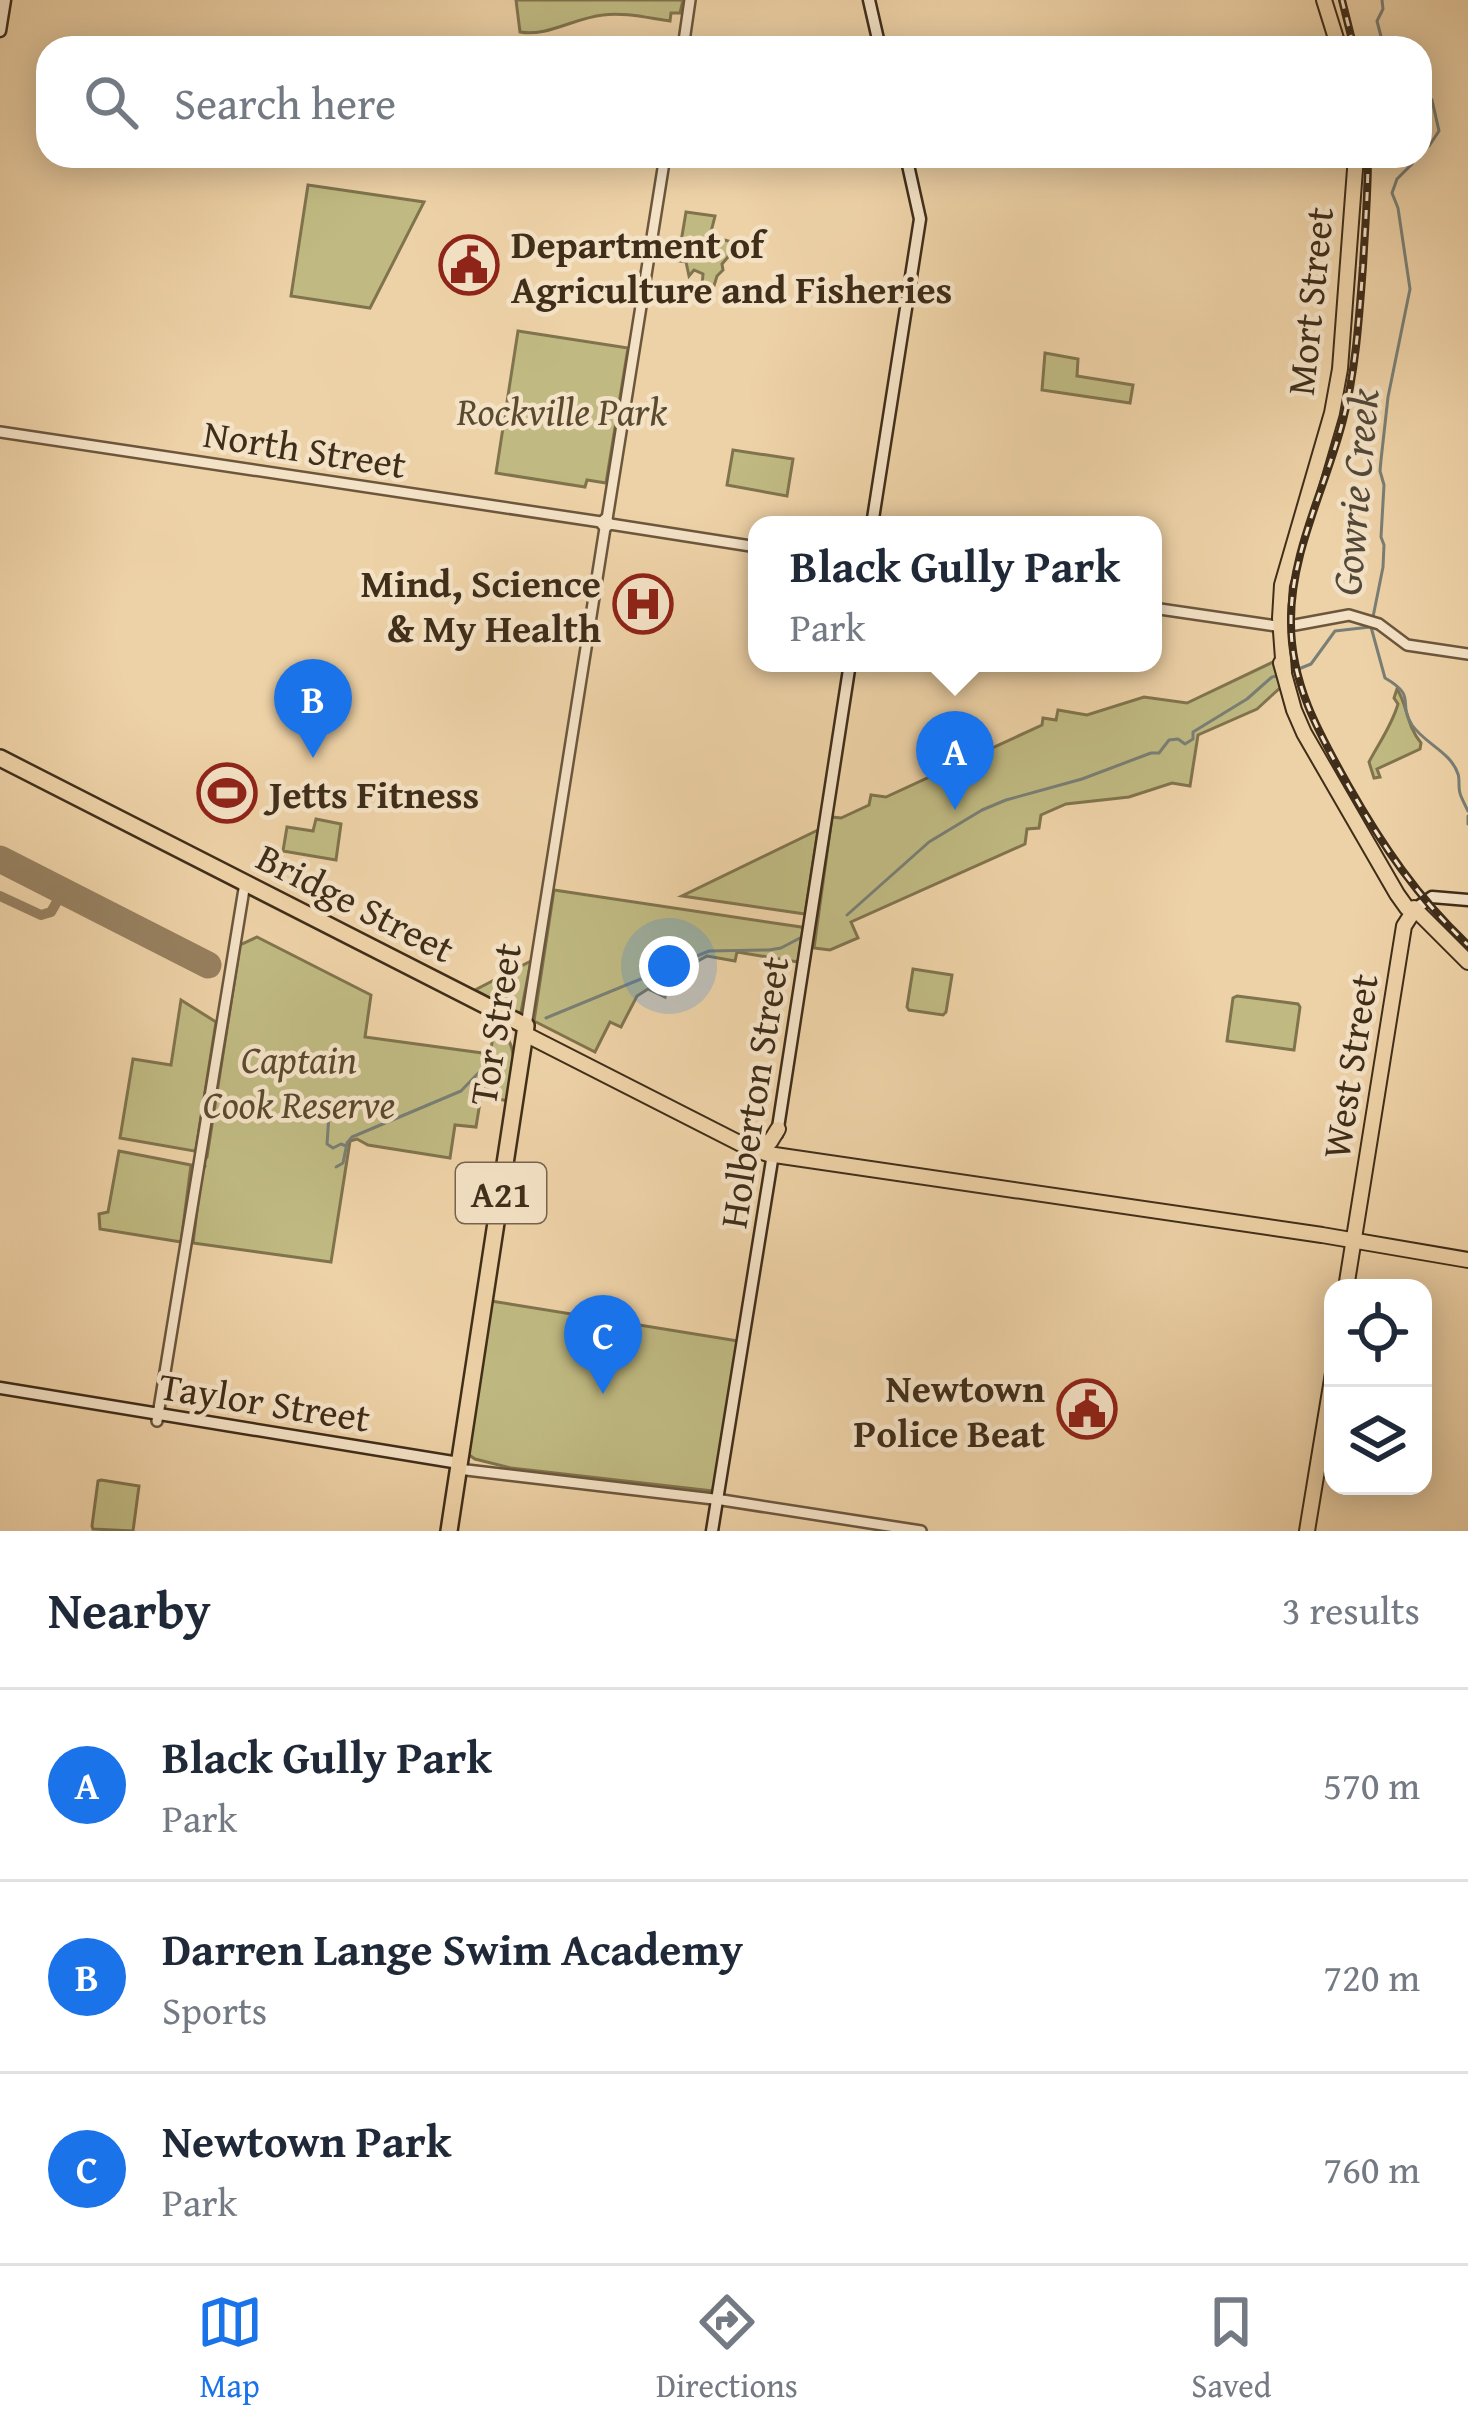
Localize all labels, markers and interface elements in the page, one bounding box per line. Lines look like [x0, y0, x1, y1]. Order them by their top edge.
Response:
search box [36, 36, 1432, 168]
icon: search [78, 69, 144, 135]
text: Search here [174, 70, 396, 135]
street label: Mort Street [1271, 204, 1347, 398]
place label: Department of Agriculture and Fisheries [511, 215, 952, 317]
public building icon: Department of Agriculture and Fisheries [438, 234, 500, 296]
park label: Rockville Park [456, 382, 667, 439]
water label: Gowrie Creek [1315, 385, 1393, 598]
street label: North Street [200, 404, 411, 492]
popup [748, 516, 1162, 672]
text: Black Gully Park [790, 533, 1120, 598]
place label: Mind, Science & My Health [360, 554, 601, 656]
hospital icon: Mind, Science & My Health [612, 573, 674, 635]
text: Park [790, 598, 865, 655]
pin: B [274, 659, 352, 758]
pin: A [916, 711, 994, 810]
sports icon: Jetts Fitness [196, 762, 258, 824]
place label: Jetts Fitness [263, 765, 479, 822]
street label: Bridge Street [247, 828, 465, 976]
your location [639, 936, 699, 996]
street label: Tor Street [453, 939, 535, 1109]
street label: Holberton Street [703, 952, 803, 1232]
street label: West Street [1306, 969, 1392, 1163]
park label: Captain Cook Reserve [203, 1030, 395, 1132]
road number: A21 [456, 1163, 546, 1223]
map controls [1324, 1279, 1432, 1495]
button: locate [1324, 1279, 1432, 1387]
pin: C [564, 1295, 642, 1394]
street label: Taylor Street [156, 1356, 375, 1446]
place label: Newtown Police Beat [854, 1359, 1045, 1461]
public building icon: Newtown Police Beat [1056, 1378, 1118, 1440]
button: layers [1324, 1387, 1432, 1495]
text: Nearby [48, 1572, 211, 1647]
text: 3 results [1282, 1581, 1420, 1638]
text: Black Gully Park [162, 1724, 492, 1789]
text: A [75, 1756, 99, 1813]
text: 570 m [1323, 1756, 1420, 1813]
text: Park [162, 1789, 237, 1846]
text: Darren Lange Swim Academy [162, 1916, 743, 1981]
text: B [75, 1948, 99, 2005]
text: 720 m [1323, 1948, 1420, 2005]
text: Sports [162, 1981, 267, 2038]
text: Newtown Park [162, 2108, 451, 2173]
text: C [76, 2140, 98, 2197]
text: 760 m [1323, 2140, 1420, 2197]
text: Park [162, 2173, 237, 2230]
tab: Map [197, 2289, 263, 2409]
tab: Directions [656, 2289, 798, 2409]
tab: Saved [1191, 2289, 1271, 2409]

